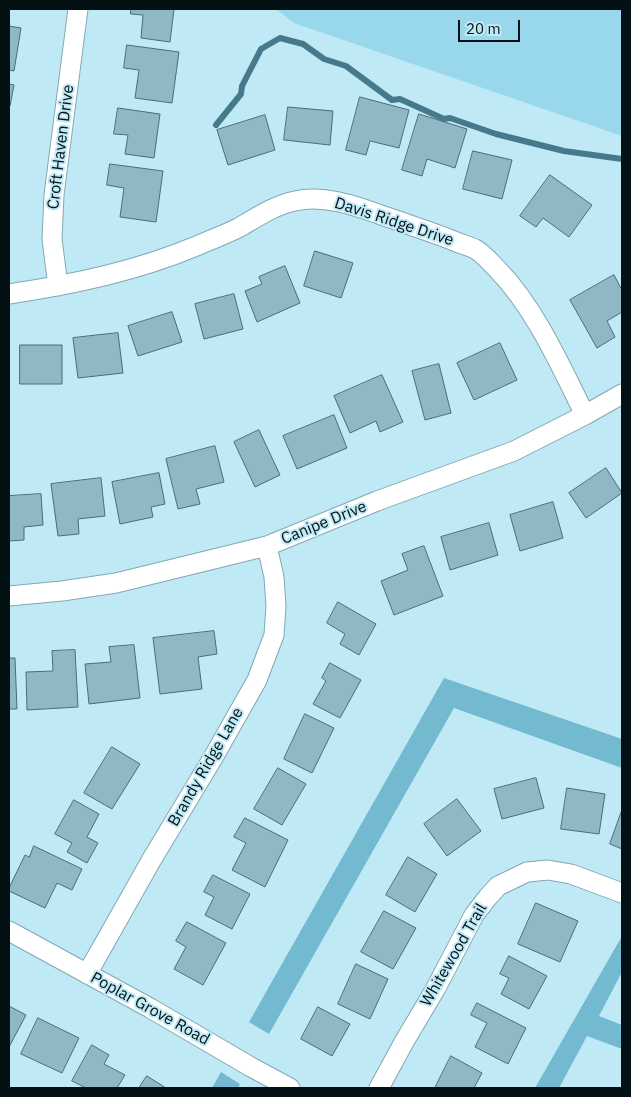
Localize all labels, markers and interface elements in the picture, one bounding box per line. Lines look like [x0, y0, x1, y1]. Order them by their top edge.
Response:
scale bar [461, 10, 524, 42]
text: 20 m [466, 19, 501, 38]
street label: Croft Haven Drive [44, 84, 78, 210]
street label: Davis Ridge Drive [332, 194, 456, 250]
street label: Canipe Drive [278, 497, 370, 549]
street label: Brandy Ridge Lane [164, 704, 248, 830]
street label: Whitewood Trail [417, 900, 491, 1010]
street label: Poplar Grove Road [87, 968, 213, 1050]

